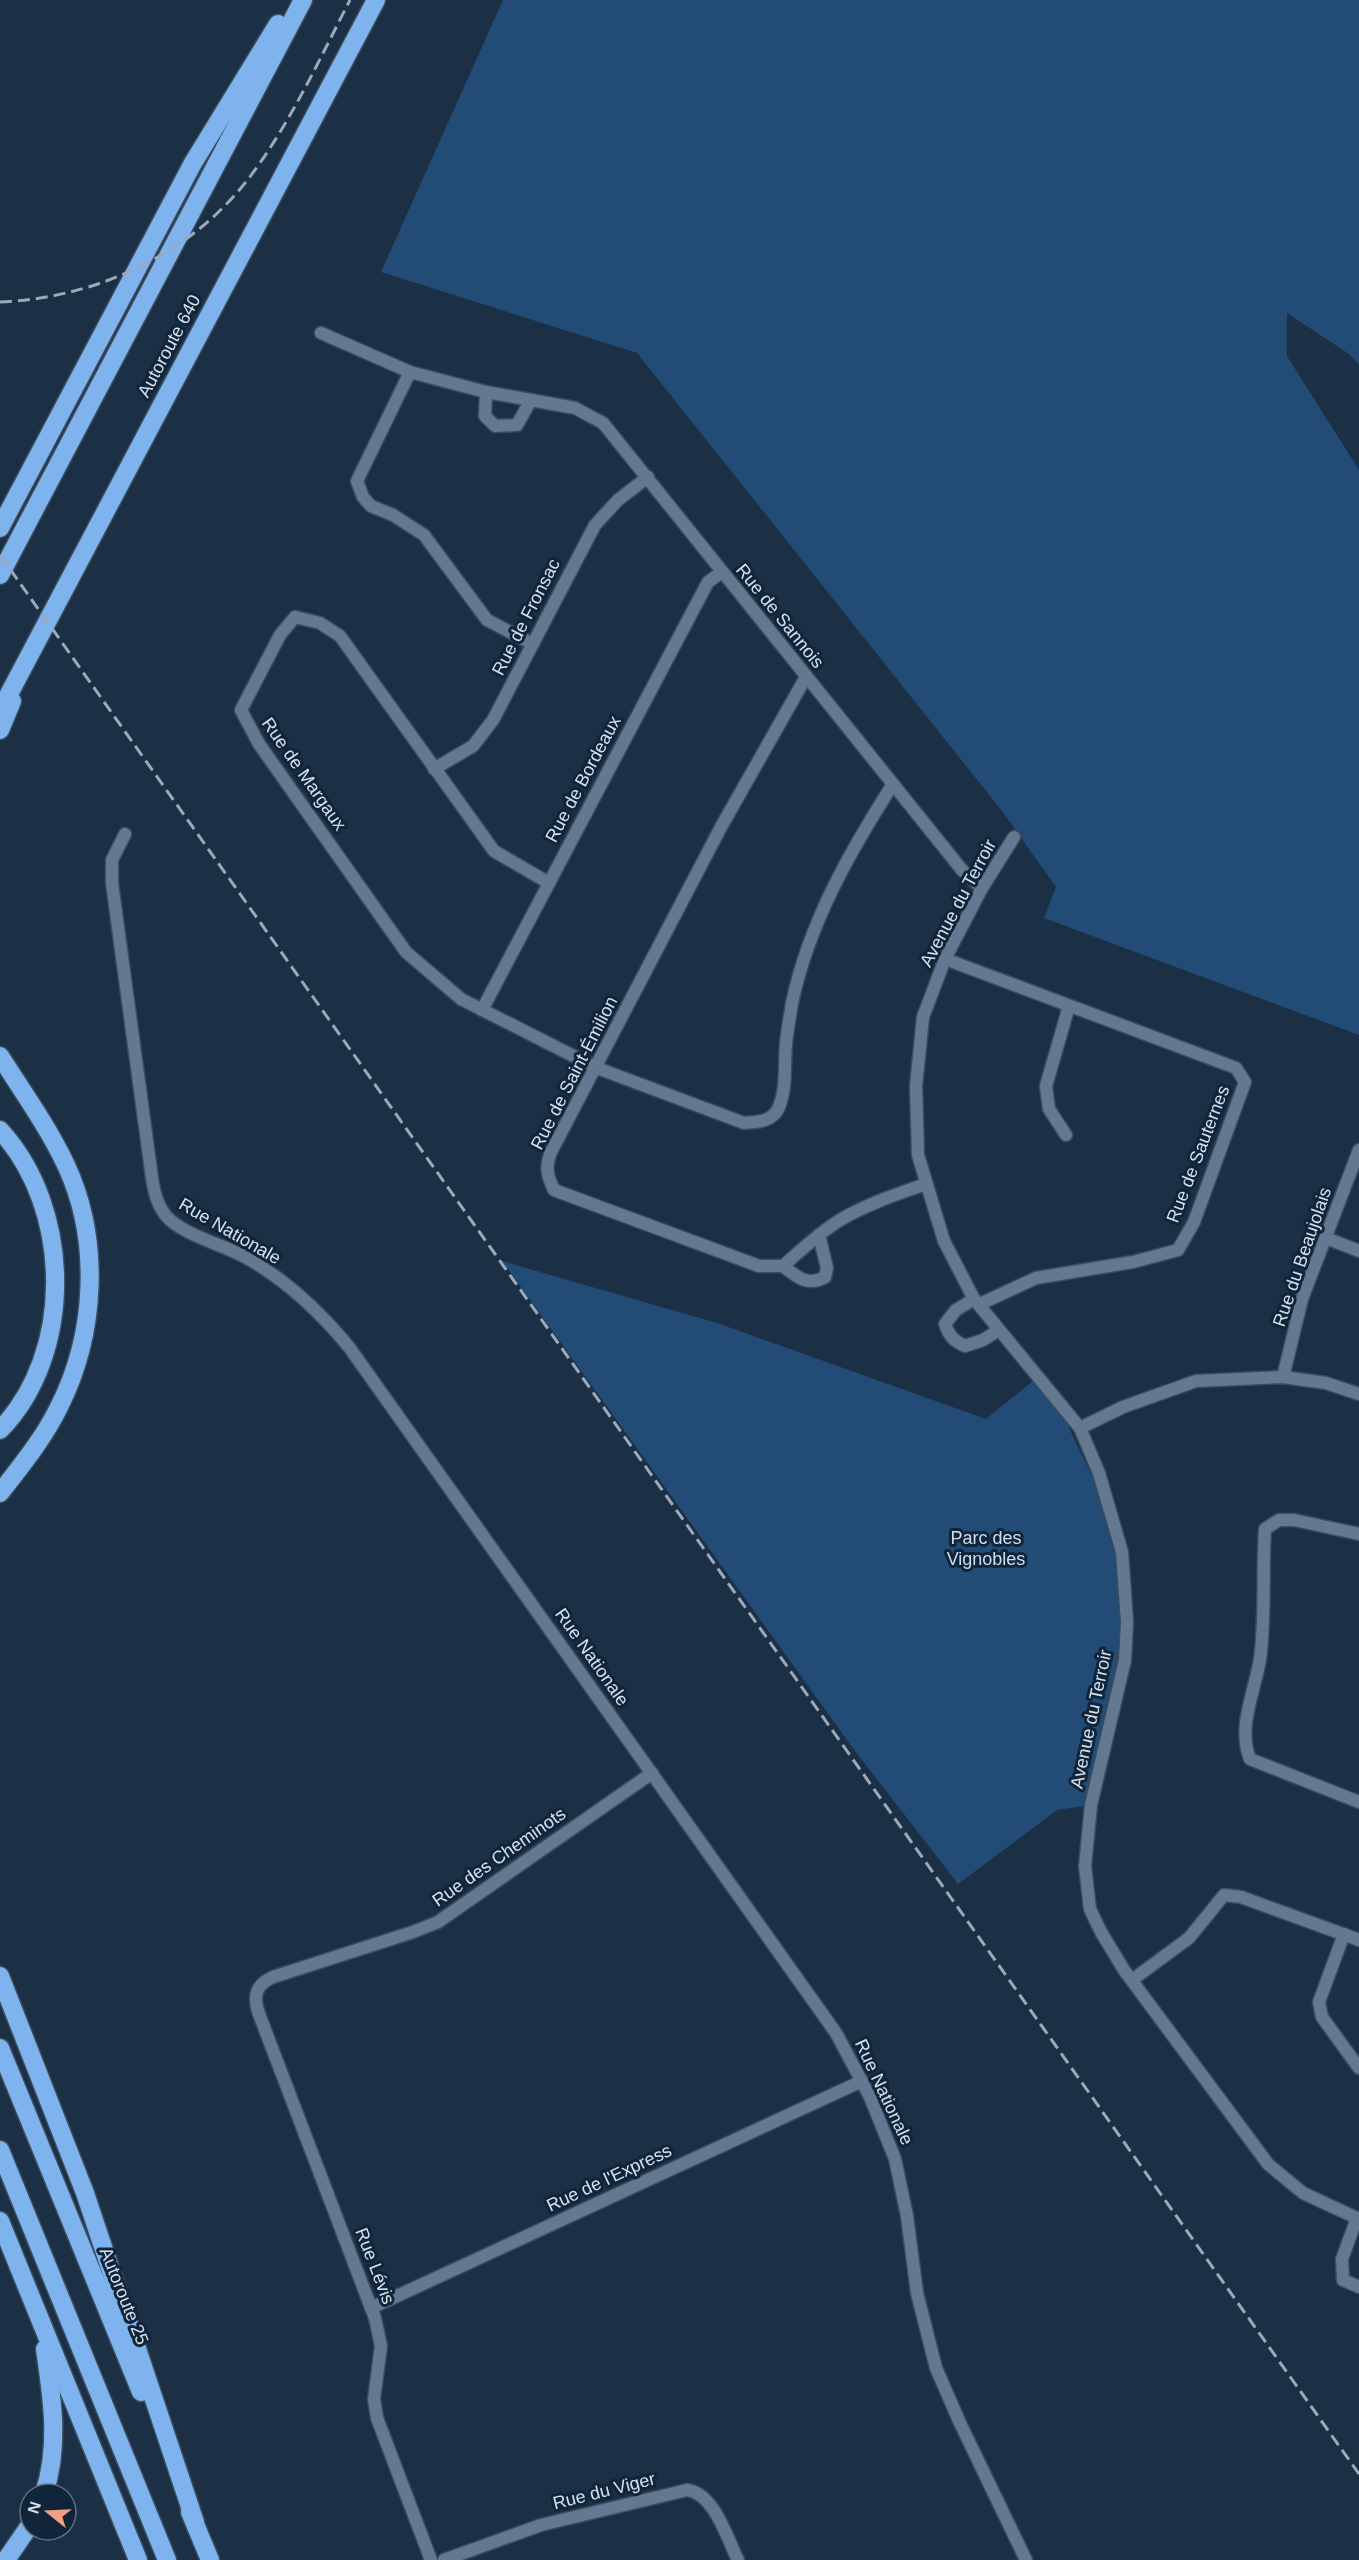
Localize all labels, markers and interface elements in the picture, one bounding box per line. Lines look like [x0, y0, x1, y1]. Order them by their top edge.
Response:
street label: Autoroute 640 [134, 291, 204, 401]
street label: Rue de Fronsac [488, 555, 564, 679]
street label: Rue de Sannois [732, 560, 828, 672]
street label: Rue de Bordeaux [541, 712, 625, 846]
street label: Rue de Margaux [258, 714, 350, 834]
street label: Avenue du Terroir [916, 836, 1000, 970]
street label: Rue de Saint-Émilion [527, 993, 621, 1153]
street label: Rue de Sauternes [1163, 1083, 1233, 1225]
street label: Rue du Beaujolais [1269, 1185, 1335, 1329]
street label: Rue Nationale [176, 1194, 284, 1268]
park label: Parc des Vignobles [947, 1528, 1025, 1569]
street label: Rue Nationale [551, 1605, 633, 1709]
street label: Avenue du Terroir [1067, 1648, 1115, 1790]
street label: Rue des Cheminots [429, 1803, 569, 1911]
street label: Rue Nationale [851, 2036, 917, 2148]
street label: Rue de l'Express [543, 2140, 675, 2216]
street label: Rue Lévis [351, 2225, 399, 2307]
street label: Autoroute 25 [95, 2244, 153, 2348]
street label: Rue du Viger [551, 2469, 657, 2513]
north arrow [18, 2482, 78, 2542]
text: N [24, 2499, 44, 2516]

